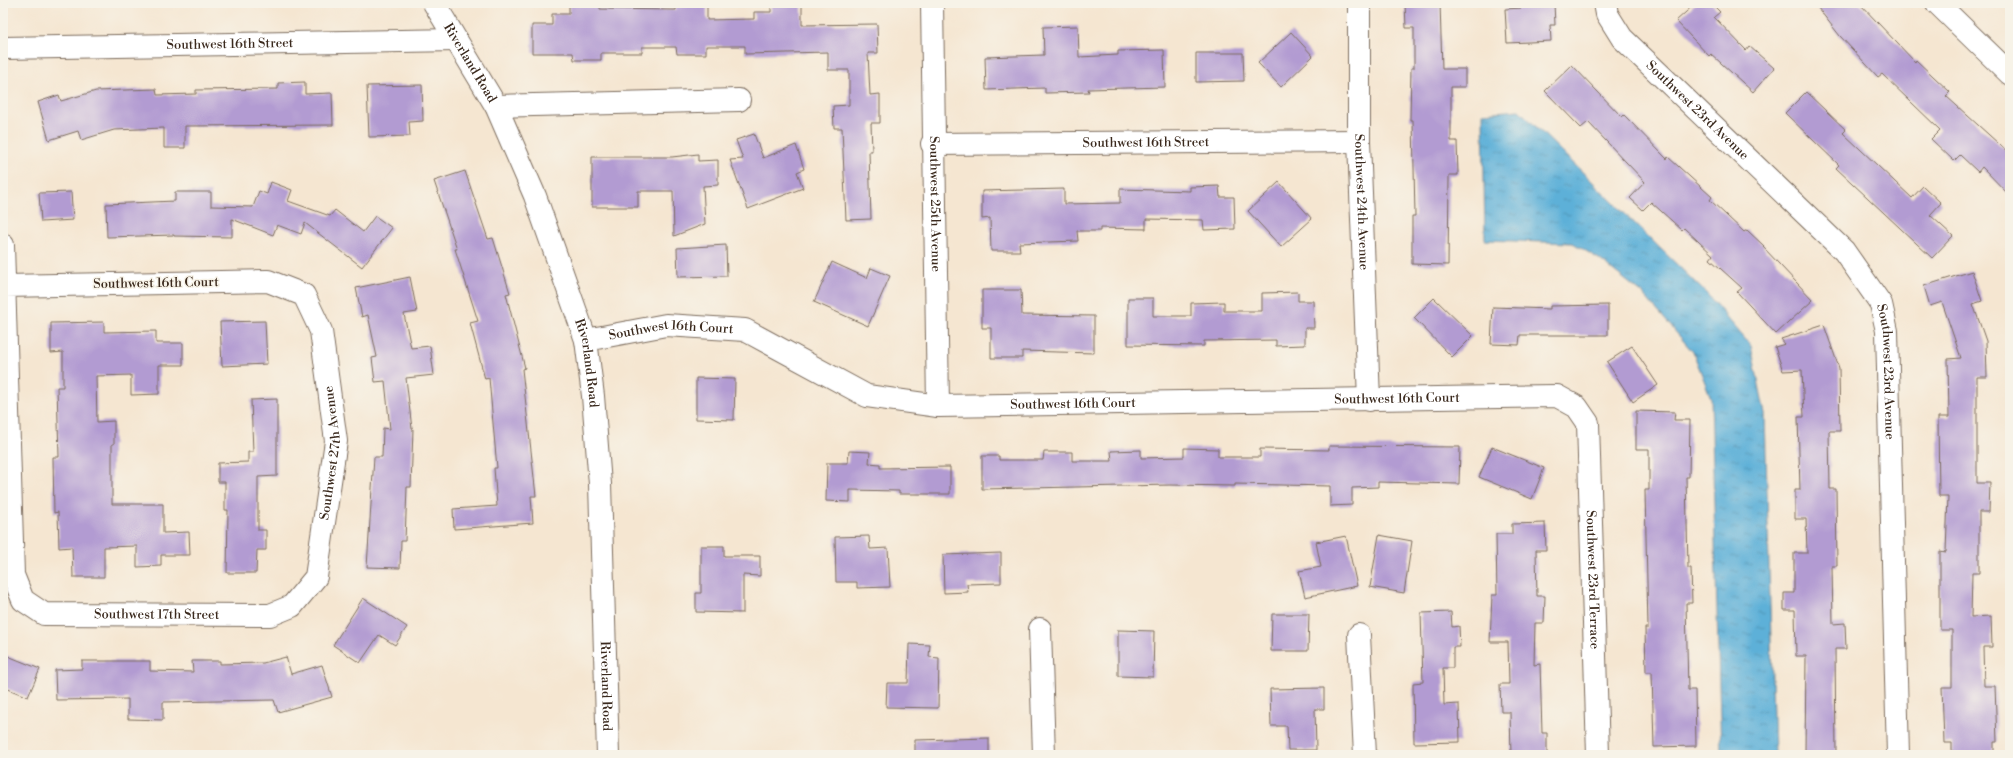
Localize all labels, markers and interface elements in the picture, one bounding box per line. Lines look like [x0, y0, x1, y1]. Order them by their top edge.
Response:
street label: Riverland Road [440, 20, 500, 106]
street label: Southwest 16th Street [166, 35, 294, 53]
street label: Southwest 23rd Avenue [1643, 57, 1752, 164]
street label: Southwest 16th Street [1083, 134, 1210, 151]
street label: Southwest 24th Avenue [1351, 134, 1372, 271]
street label: Southwest 25th Avenue [926, 136, 944, 272]
street label: Southwest 16th Court [93, 274, 219, 292]
street label: Southwest 23rd Avenue [1873, 302, 1898, 440]
street label: Riverland Road [571, 317, 602, 409]
street label: Southwest 16th Court [607, 317, 734, 344]
street label: Southwest 27th Avenue [316, 385, 344, 521]
street label: Southwest 16th Court [1334, 390, 1460, 408]
street label: Southwest 16th Court [1010, 395, 1136, 413]
street label: Southwest 23rd Terrace [1583, 510, 1603, 650]
street label: Southwest 17th Street [94, 606, 220, 623]
street label: Riverland Road [597, 641, 615, 732]

